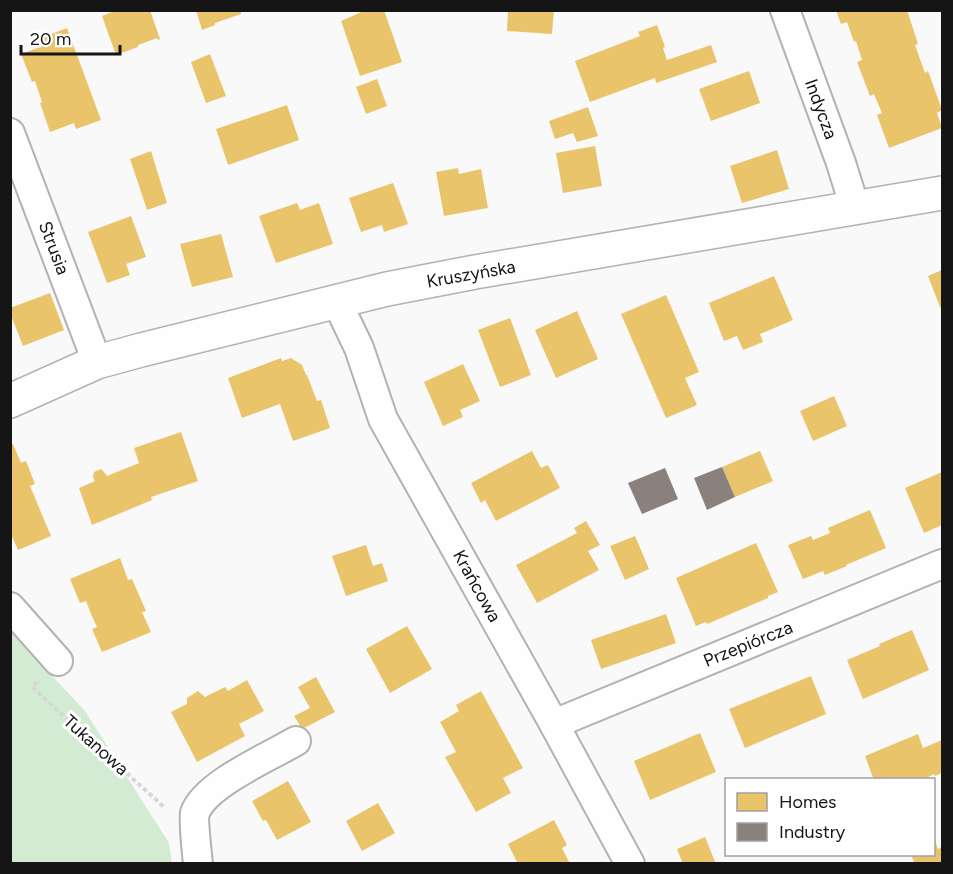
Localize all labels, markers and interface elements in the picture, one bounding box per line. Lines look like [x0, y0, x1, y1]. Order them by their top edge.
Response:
scale bar [21, 18, 120, 56]
text: 20 m [30, 28, 71, 50]
street label: Indycza [800, 76, 842, 142]
street label: Strusia [34, 218, 74, 278]
street label: Kruszyńska [425, 255, 517, 293]
street label: Krańcowa [448, 546, 506, 626]
street label: Przepiórcza [700, 616, 796, 672]
street label: Tukanowa [59, 710, 133, 780]
legend [725, 778, 935, 856]
text: Homes [779, 791, 837, 813]
text: Industry [779, 821, 846, 843]

